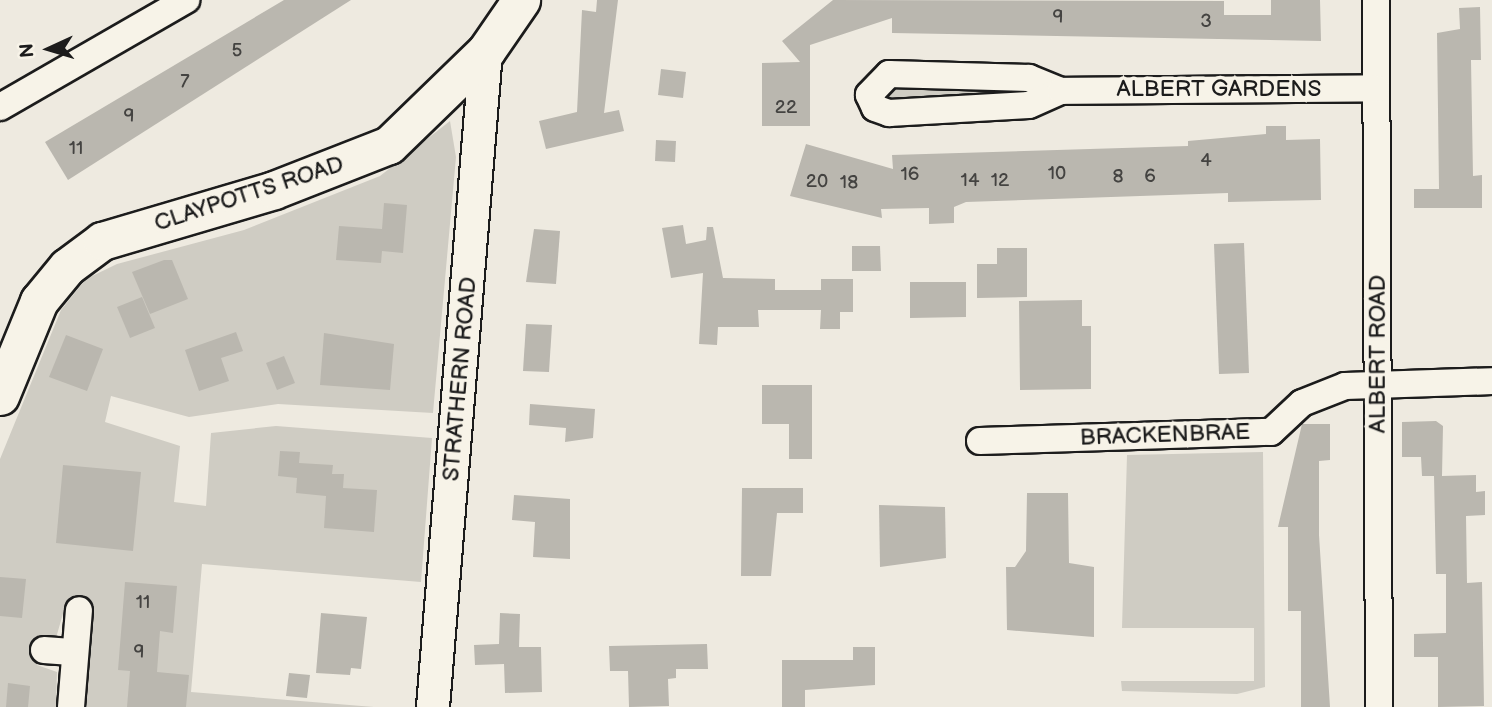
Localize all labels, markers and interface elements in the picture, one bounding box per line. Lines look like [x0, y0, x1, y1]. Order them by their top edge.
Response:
house number: 9 [1053, 7, 1063, 29]
house number: 3 [1200, 11, 1212, 33]
north arrow [14, 14, 84, 84]
house number: 5 [232, 40, 242, 62]
text: N [16, 43, 40, 58]
house number: 7 [180, 71, 190, 93]
street label: ALBERT GARDENS [1117, 75, 1321, 103]
house number: 22 [775, 97, 797, 119]
house number: 9 [124, 106, 134, 128]
house number: 11 [69, 138, 83, 160]
street label: CLAYPOTTS ROAD [151, 150, 347, 238]
house number: 4 [1200, 150, 1212, 172]
house number: 10 [1048, 163, 1066, 185]
house number: 16 [901, 164, 919, 186]
house number: 8 [1112, 166, 1124, 188]
house number: 6 [1144, 166, 1156, 188]
house number: 14 [961, 170, 979, 192]
house number: 12 [991, 170, 1009, 192]
house number: 20 [806, 171, 828, 193]
house number: 18 [840, 172, 858, 194]
street label: ALBERT ROAD [1364, 275, 1392, 433]
street label: STRATHERN ROAD [437, 276, 483, 482]
street label: BRACKENBRAE [1079, 418, 1251, 452]
house number: 11 [136, 592, 150, 614]
house number: 9 [134, 642, 144, 664]

